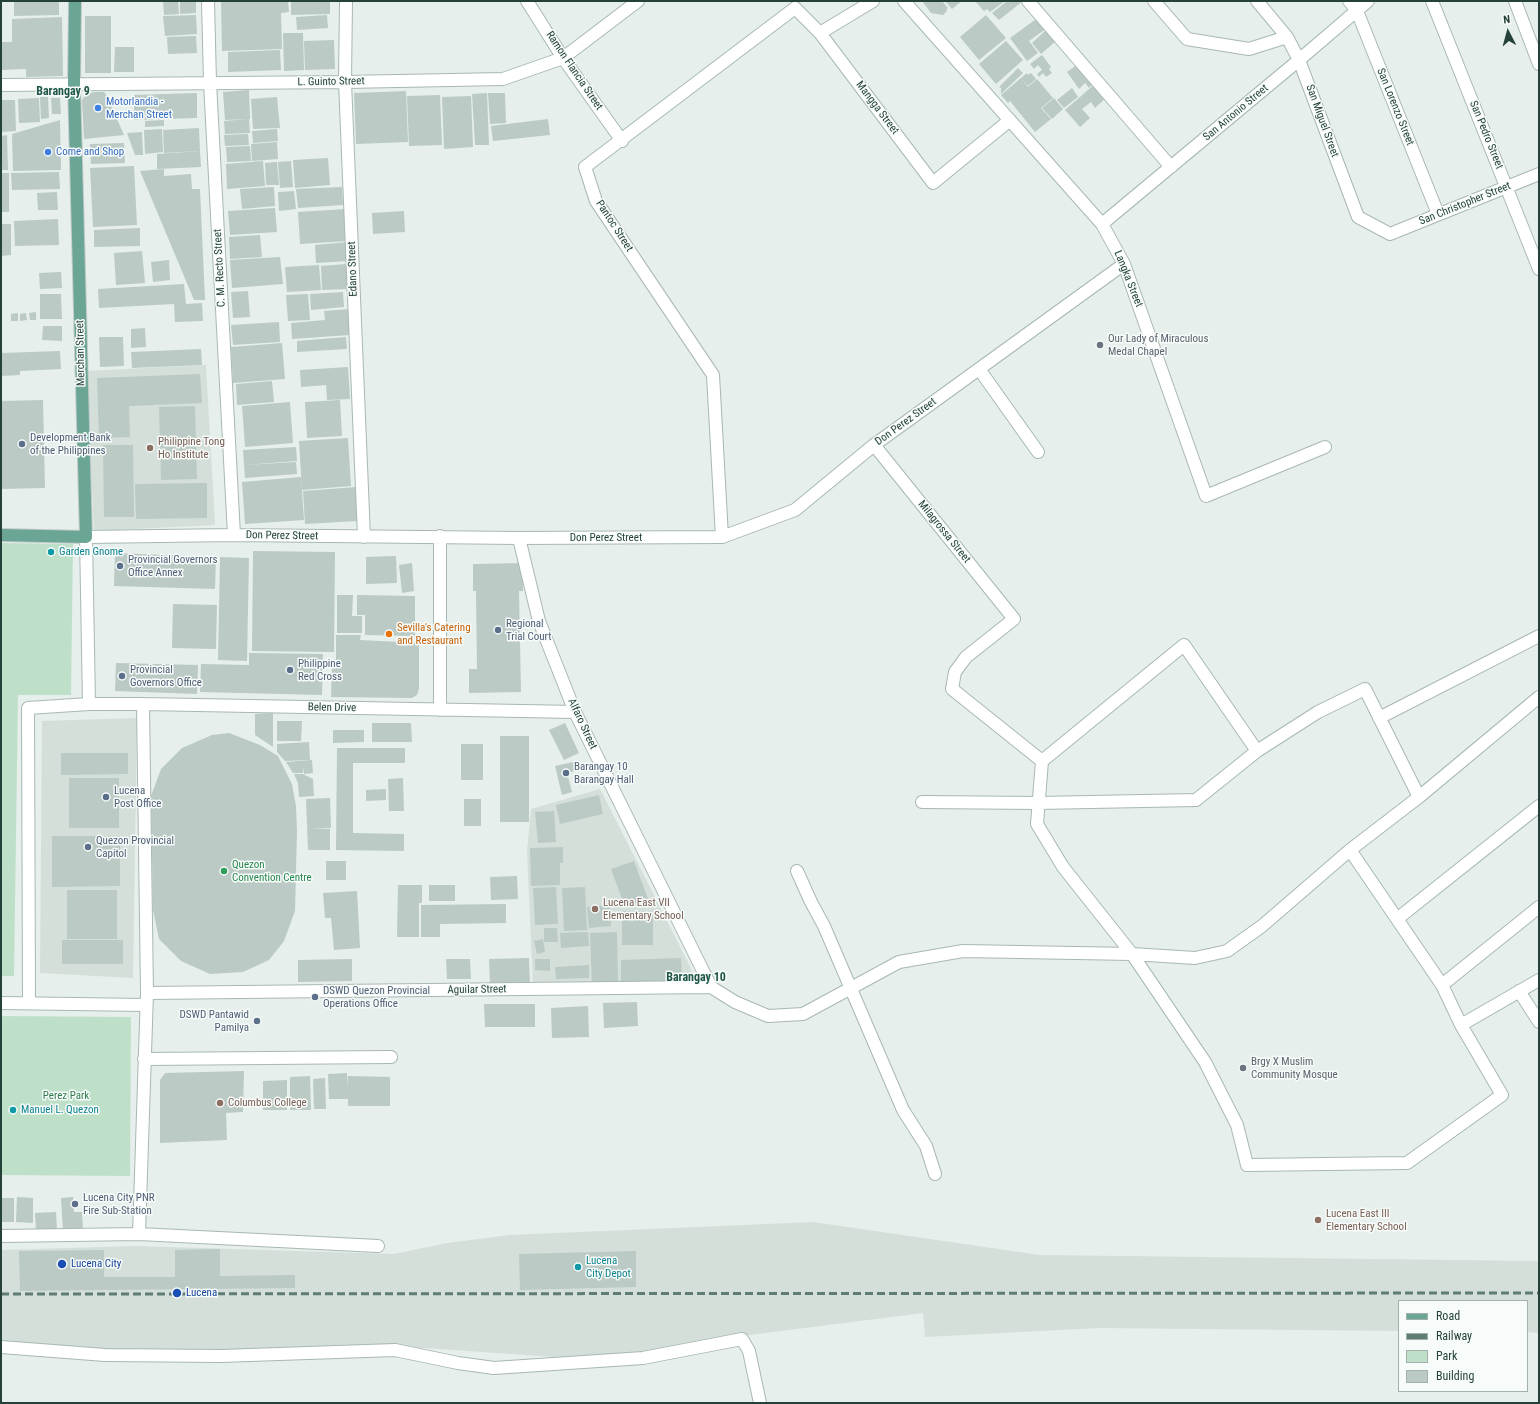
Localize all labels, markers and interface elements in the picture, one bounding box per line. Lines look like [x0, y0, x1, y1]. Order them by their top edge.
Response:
north arrow [1488, 12, 1528, 52]
text: N [1503, 13, 1511, 26]
street label: Ramon Flancia Street [543, 29, 605, 113]
street label: San Lorenzo Street [1374, 67, 1416, 147]
street label: L. Guinto Street [297, 75, 365, 89]
street label: Mangga Street [853, 79, 901, 137]
street label: San Antonio Street [1201, 82, 1271, 144]
street label: San Miguel Street [1303, 83, 1341, 159]
district label: Barangay 9 [36, 85, 90, 99]
place label: Motorlandia - Merchan Street [106, 95, 172, 121]
street label: San Pedro Street [1466, 99, 1506, 171]
marker: Motorlandia - Merchan Street [93, 103, 103, 113]
place label: Come and Shop [56, 145, 124, 159]
marker: Come and Shop [43, 147, 53, 157]
street label: San Christopher Street [1417, 180, 1513, 228]
street label: Pantoc Street [592, 198, 636, 254]
street label: C. M. Recto Street [211, 228, 229, 308]
street label: Edano Street [345, 241, 361, 297]
street label: Langka Street [1111, 249, 1145, 309]
street label: Merchan Street [74, 320, 88, 386]
place label: Our Lady of Miraculous Medal Chapel [1108, 332, 1208, 358]
marker: Our Lady of Miraculous Medal Chapel [1095, 340, 1105, 350]
street label: Don Perez Street [873, 395, 939, 449]
place label: Development Bank of the Philippines [30, 431, 111, 457]
place label: Philippine Tong Ho Institute [158, 435, 225, 461]
marker: Development Bank of the Philippines [17, 439, 27, 449]
marker: Philippine Tong Ho Institute [145, 443, 155, 453]
street label: Milagrossa Street [915, 498, 973, 566]
street label: Don Perez Street [246, 529, 318, 543]
street label: Don Perez Street [570, 531, 642, 545]
place label: Garden Gnome [59, 545, 123, 559]
marker: Garden Gnome [46, 547, 56, 557]
place label: Provincial Governors Office Annex [128, 553, 218, 579]
marker: Provincial Governors Office Annex [115, 561, 125, 571]
place label: Regional Trial Court [506, 617, 551, 643]
place label: Sevilla's Catering and Restaurant [397, 621, 471, 647]
marker: Regional Trial Court [493, 625, 503, 635]
marker: Sevilla's Catering and Restaurant [384, 629, 394, 639]
place label: Philippine Red Cross [298, 657, 342, 683]
place label: Provincial Governors Office [130, 663, 202, 689]
marker: Philippine Red Cross [285, 665, 295, 675]
marker: Provincial Governors Office [117, 671, 127, 681]
street label: Alfaro Street [564, 696, 600, 752]
street label: Belen Drive [308, 701, 356, 715]
place label: Barangay 10 Barangay Hall [574, 760, 634, 786]
marker: Barangay 10 Barangay Hall [561, 768, 571, 778]
place label: Lucena Post Office [114, 784, 161, 810]
marker: Lucena Post Office [101, 792, 111, 802]
place label: Quezon Provincial Capitol [96, 834, 174, 860]
marker: Quezon Provincial Capitol [83, 842, 93, 852]
place label: Quezon Convention Centre [232, 858, 312, 884]
marker: Quezon Convention Centre [219, 866, 229, 876]
place label: Lucena East VII Elementary School [603, 896, 684, 922]
marker: Lucena East VII Elementary School [590, 904, 600, 914]
district label: Barangay 10 [666, 971, 726, 985]
street label: Aguilar Street [447, 983, 507, 997]
place label: DSWD Quezon Provincial Operations Office [323, 984, 430, 1010]
marker: DSWD Quezon Provincial Operations Office [310, 992, 320, 1002]
place label: DSWD Pantawid Pamilya [180, 1008, 249, 1034]
marker: DSWD Pantawid Pamilya [252, 1016, 262, 1026]
place label: Brgy X Muslim Community Mosque [1251, 1055, 1338, 1081]
marker: Brgy X Muslim Community Mosque [1238, 1063, 1248, 1073]
park label: Perez Park [43, 1089, 89, 1103]
place label: Columbus College [228, 1096, 307, 1110]
marker: Columbus College [215, 1098, 225, 1108]
place label: Manuel L. Quezon [21, 1103, 99, 1117]
marker: Manuel L. Quezon [8, 1105, 18, 1115]
place label: Lucena City PNR Fire Sub-Station [83, 1191, 155, 1217]
marker: Lucena City PNR Fire Sub-Station [70, 1199, 80, 1209]
place label: Lucena East III Elementary School [1326, 1207, 1407, 1233]
marker: Lucena East III Elementary School [1313, 1215, 1323, 1225]
place label: Lucena City Depot [586, 1254, 631, 1280]
place label: Lucena City [71, 1257, 121, 1271]
marker: Lucena City [56, 1258, 68, 1270]
marker: Lucena City Depot [573, 1262, 583, 1272]
place label: Lucena [186, 1286, 217, 1300]
marker: Lucena [171, 1287, 183, 1299]
legend [1398, 1300, 1528, 1392]
text: Road [1436, 1309, 1460, 1323]
text: Railway [1436, 1329, 1472, 1343]
text: Park [1436, 1349, 1457, 1363]
text: Building [1436, 1369, 1474, 1383]

